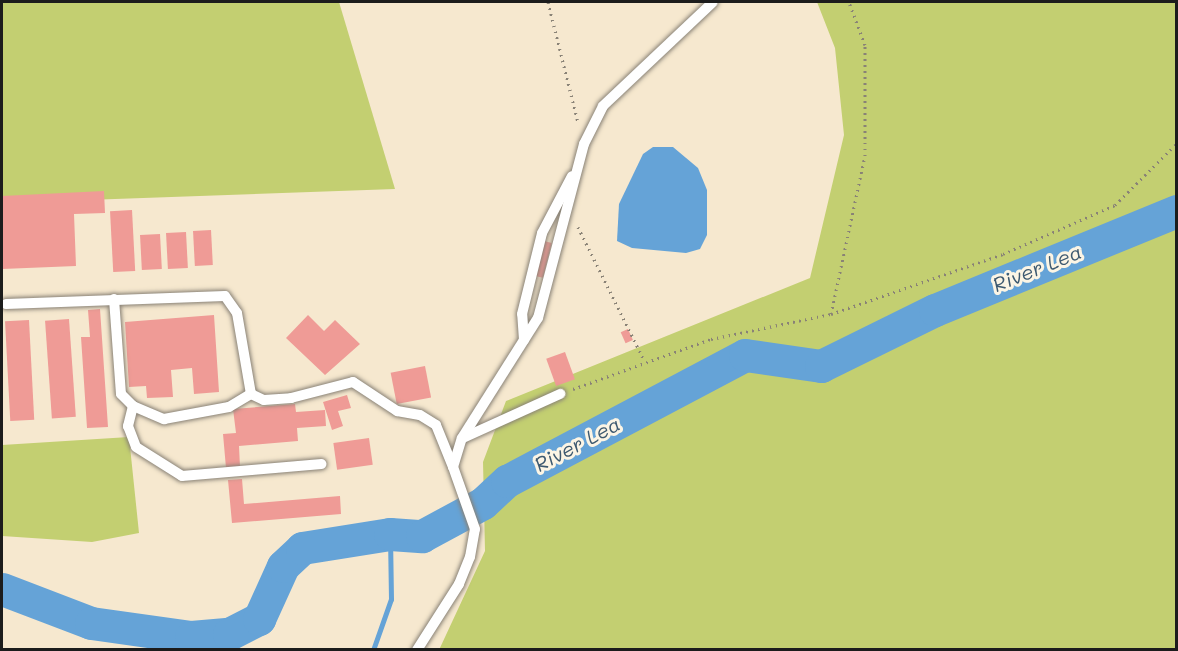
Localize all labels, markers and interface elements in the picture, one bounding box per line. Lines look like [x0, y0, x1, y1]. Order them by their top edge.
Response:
water label: River Lea [989, 239, 1085, 297]
water label: River Lea [530, 411, 624, 477]

